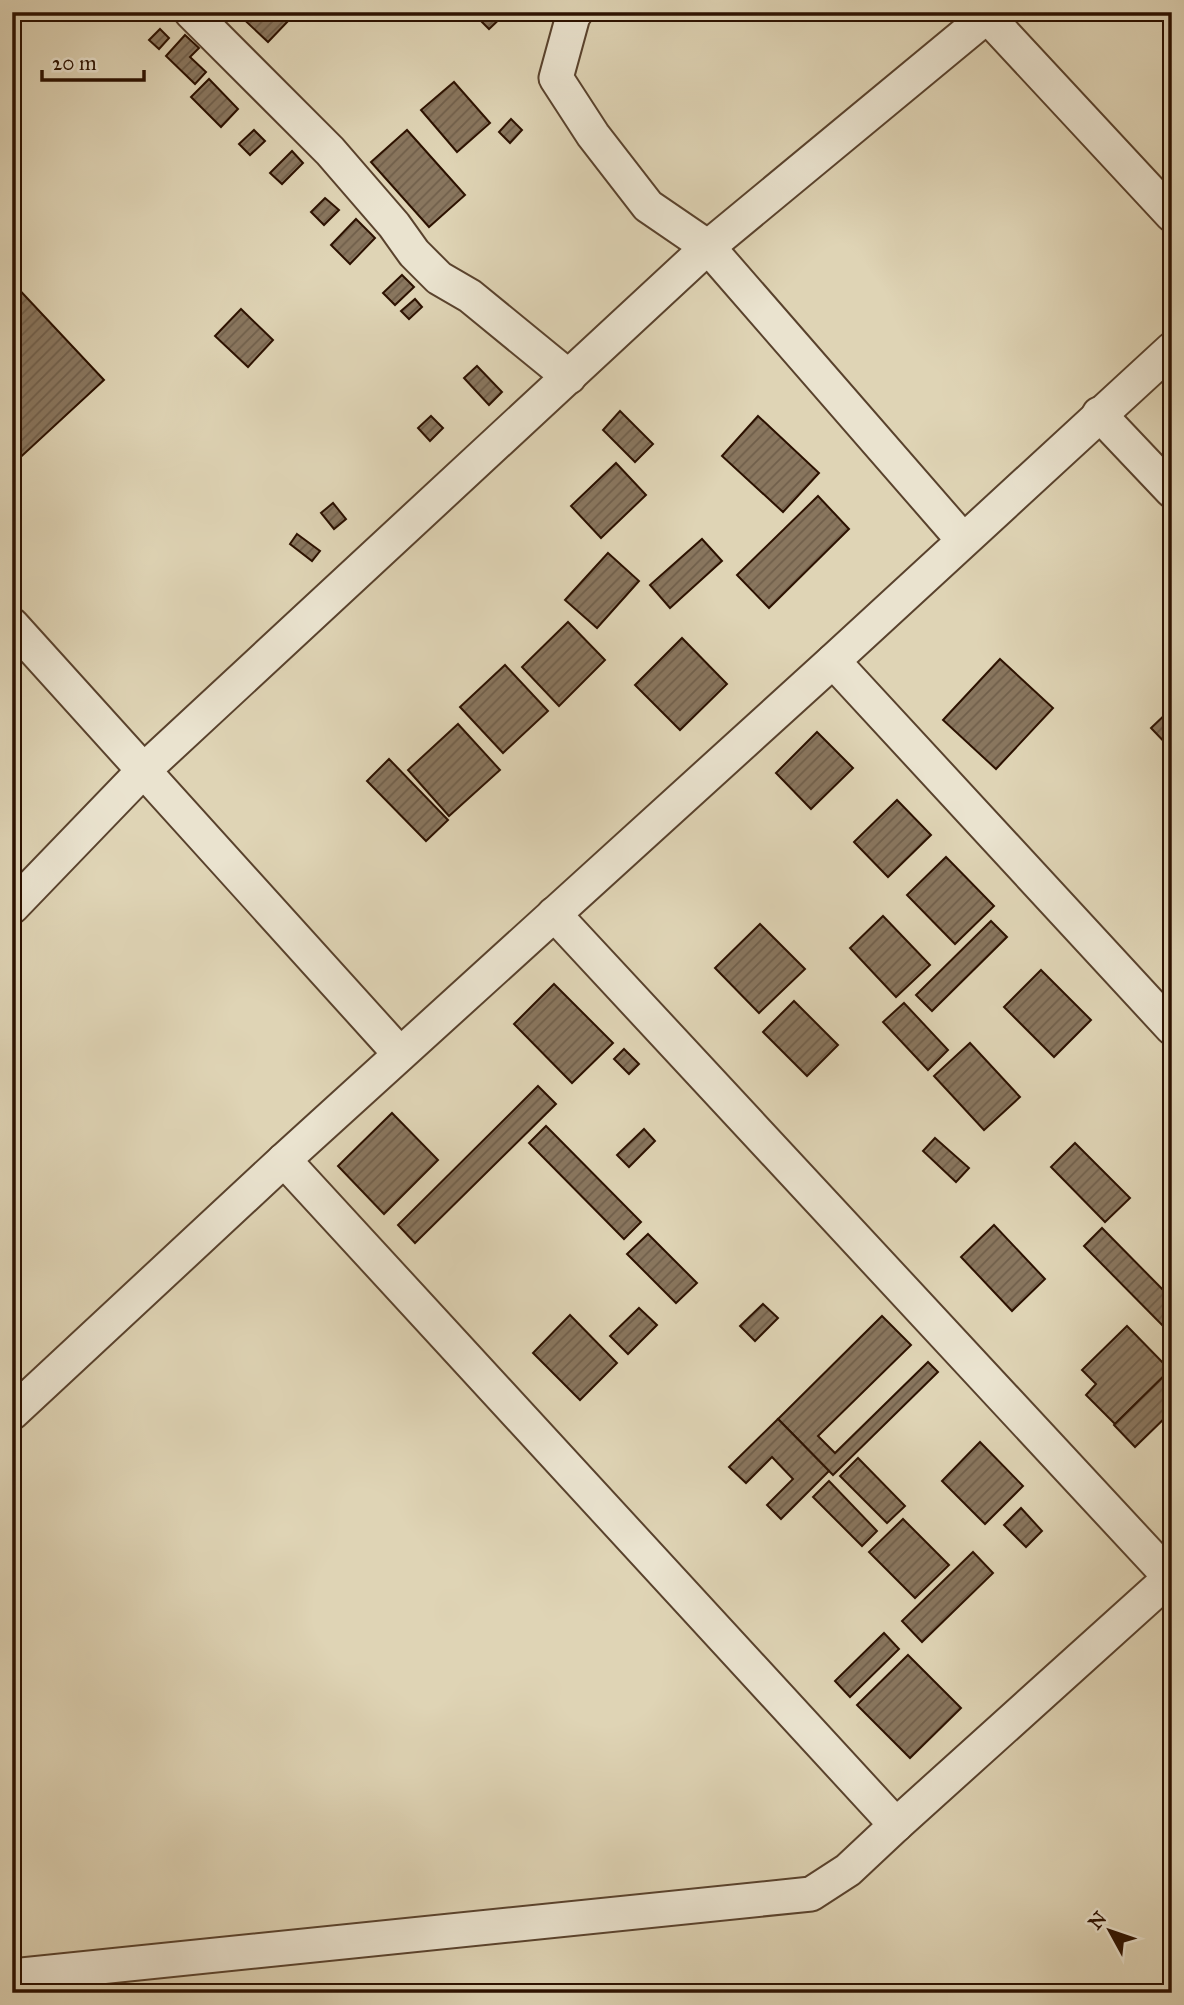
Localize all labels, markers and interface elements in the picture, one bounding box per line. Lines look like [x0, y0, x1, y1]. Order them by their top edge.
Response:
scale bar [42, 38, 144, 82]
text: 20 m [52, 50, 97, 76]
north arrow [1076, 1896, 1146, 1966]
text: N [1083, 1907, 1111, 1934]

